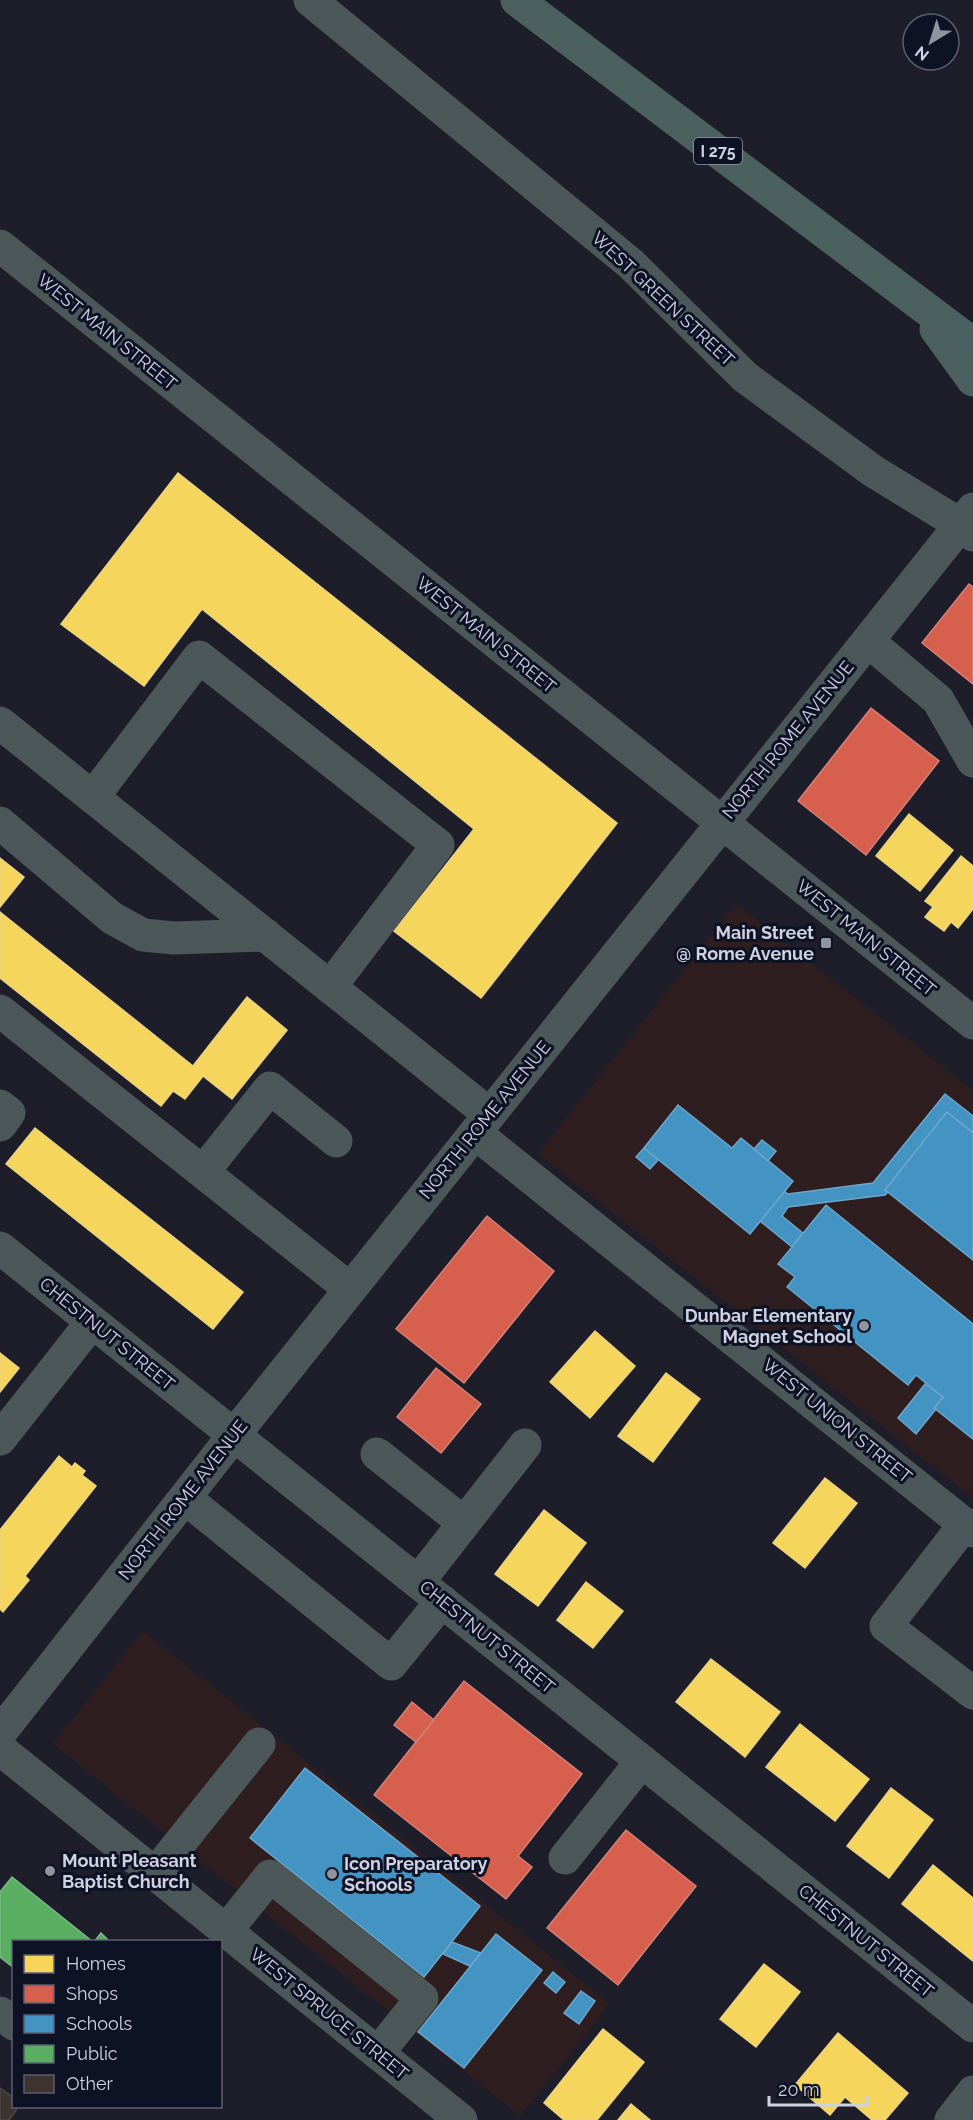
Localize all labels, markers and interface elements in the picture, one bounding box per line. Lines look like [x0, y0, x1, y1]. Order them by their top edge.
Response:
north arrow [901, 12, 961, 72]
text: N [911, 42, 933, 65]
road number: I 275 [694, 138, 742, 164]
street label: WEST GREEN STREET [588, 227, 739, 370]
street label: WEST MAIN STREET [33, 269, 181, 394]
street label: WEST MAIN STREET [412, 572, 560, 697]
street label: NORTH ROME AVENUE [718, 657, 858, 823]
street label: WEST MAIN STREET [792, 875, 940, 1000]
place label: Main Street @ Rome Avenue [676, 922, 814, 964]
marker: Main Street @ Rome Avenue [819, 936, 833, 950]
street label: NORTH ROME AVENUE [415, 1037, 555, 1203]
street label: CHESTNUT STREET [36, 1273, 179, 1394]
place label: Dunbar Elementary Magnet School [685, 1305, 852, 1347]
marker: Dunbar Elementary Magnet School [857, 1319, 871, 1333]
street label: WEST UNION STREET [758, 1354, 916, 1487]
street label: NORTH ROME AVENUE [114, 1416, 251, 1584]
street label: CHESTNUT STREET [416, 1576, 559, 1697]
place label: Mount Pleasant Baptist Church [62, 1850, 197, 1892]
place label: Icon Preparatory Schools [344, 1853, 488, 1895]
marker: Mount Pleasant Baptist Church [43, 1864, 57, 1878]
marker: Icon Preparatory Schools [325, 1867, 339, 1881]
street label: CHESTNUT STREET [795, 1880, 938, 2001]
legend [12, 1940, 222, 2108]
street label: WEST SPRUCE STREET [246, 1943, 413, 2084]
text: Homes [66, 1953, 126, 1974]
text: Shops [66, 1983, 118, 2004]
text: Schools [66, 2013, 133, 2034]
text: Public [66, 2043, 118, 2064]
scale bar [769, 2069, 866, 2107]
text: Other [66, 2073, 114, 2094]
text: 20 m [778, 2079, 820, 2100]

